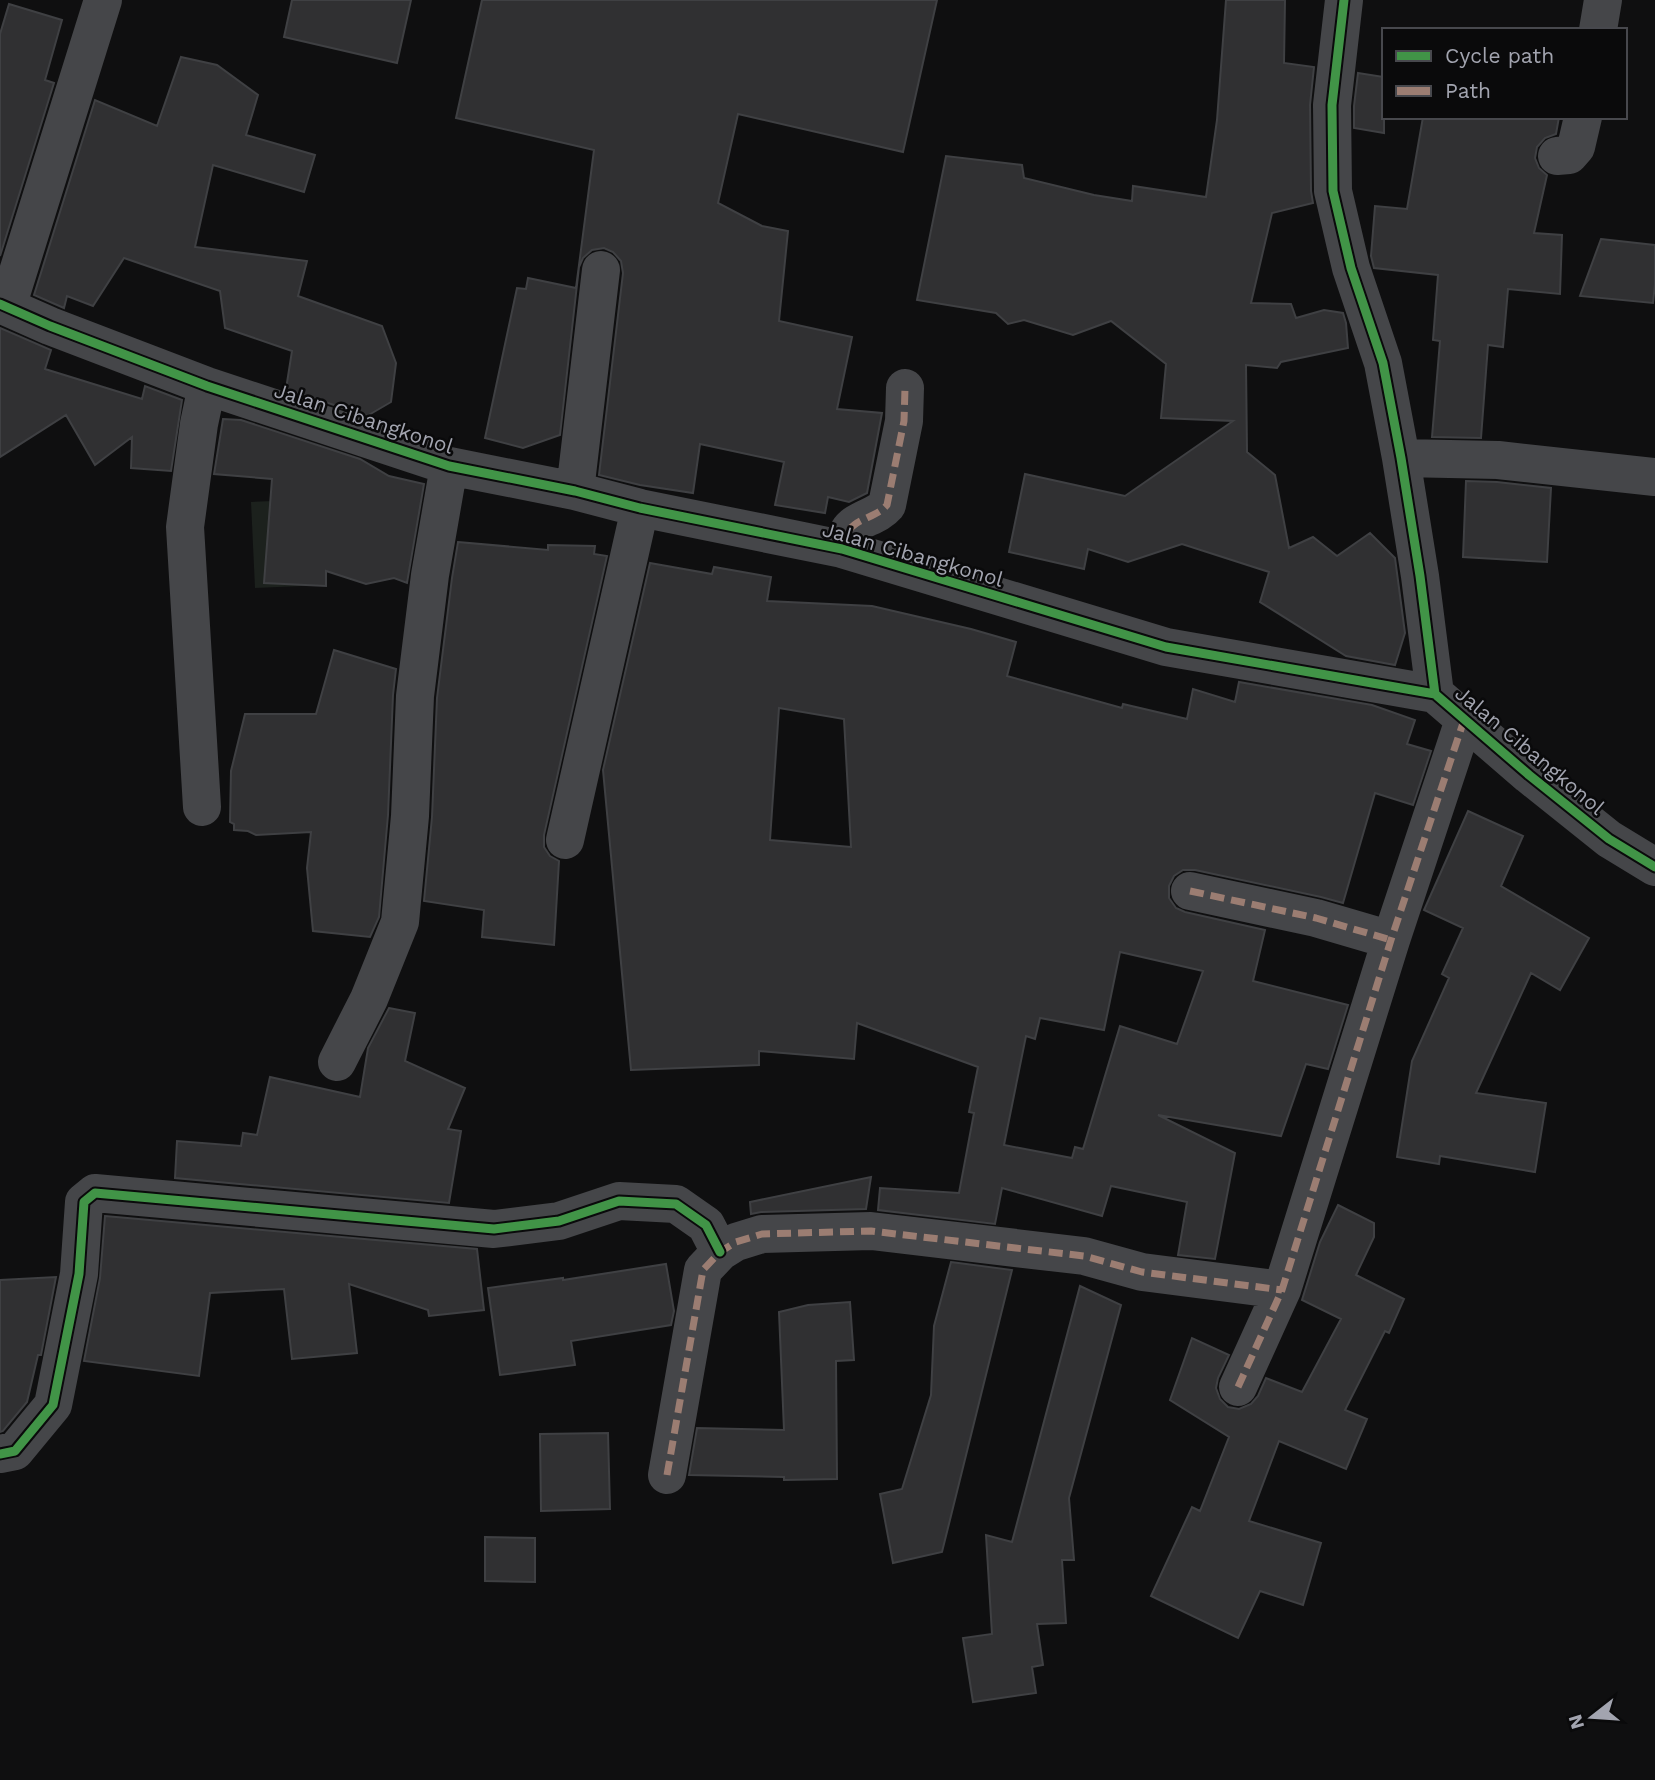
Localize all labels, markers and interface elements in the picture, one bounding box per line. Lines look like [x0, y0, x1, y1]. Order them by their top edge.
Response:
legend [1382, 28, 1627, 119]
text: Cycle path [1445, 43, 1554, 68]
text: Path [1445, 78, 1491, 103]
street label: Jalan Cibangkonol [271, 377, 457, 459]
street label: Jalan Cibangkonol [820, 516, 1007, 592]
street label: Jalan Cibangkonol [1450, 680, 1610, 820]
north arrow [1557, 1682, 1627, 1752]
text: N [1563, 1712, 1589, 1732]

